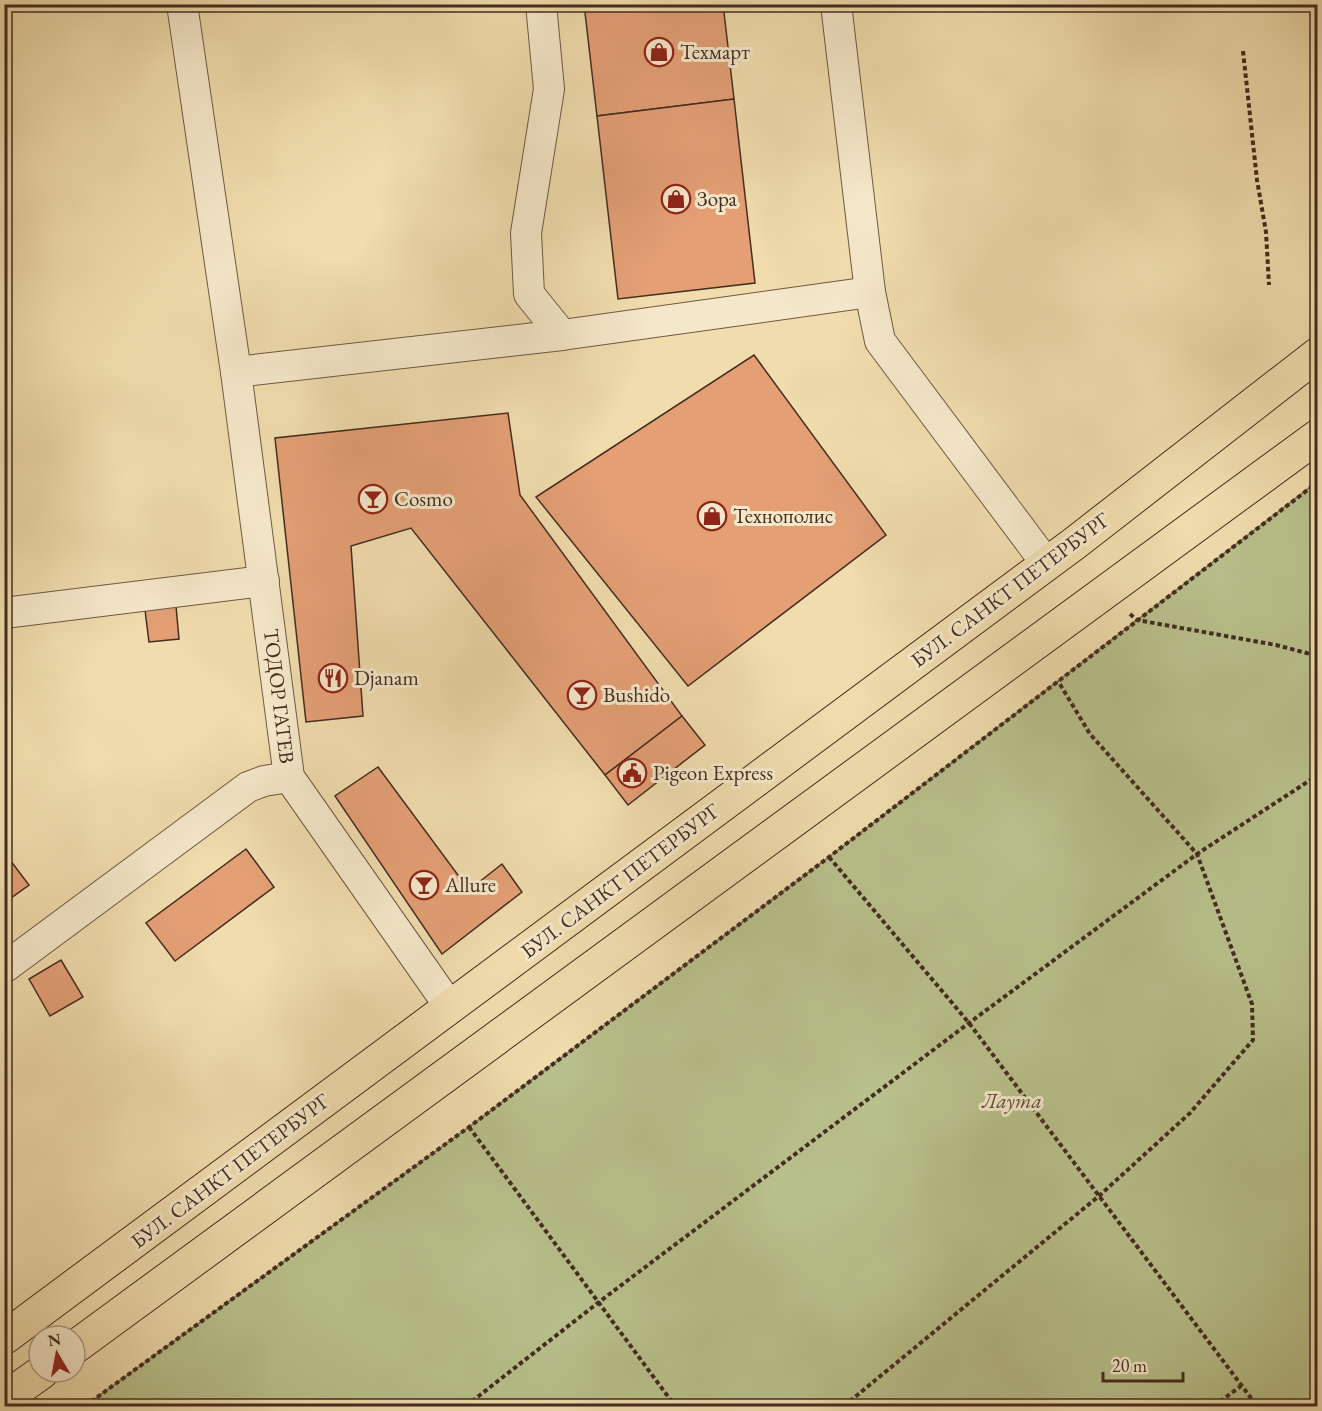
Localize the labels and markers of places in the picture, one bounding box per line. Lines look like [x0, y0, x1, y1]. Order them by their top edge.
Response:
shop icon: Техмарт [643, 36, 675, 68]
place label: Техмарт [680, 38, 750, 65]
shop icon: Зора [660, 183, 692, 215]
place label: Зора [697, 185, 738, 212]
bar icon: Cosmo [357, 483, 389, 515]
place label: Cosmo [394, 485, 453, 512]
shop icon: Технополис [696, 500, 728, 532]
place label: Технополис [733, 502, 833, 529]
restaurant icon: Djanam [317, 662, 349, 694]
place label: Djanam [354, 664, 419, 691]
bar icon: Bushido [566, 679, 598, 711]
place label: Bushido [603, 681, 670, 708]
public building icon: Pigeon Express [616, 757, 648, 789]
place label: Pigeon Express [653, 759, 773, 786]
bar icon: Allure [408, 869, 440, 901]
place label: Allure [444, 871, 496, 898]

